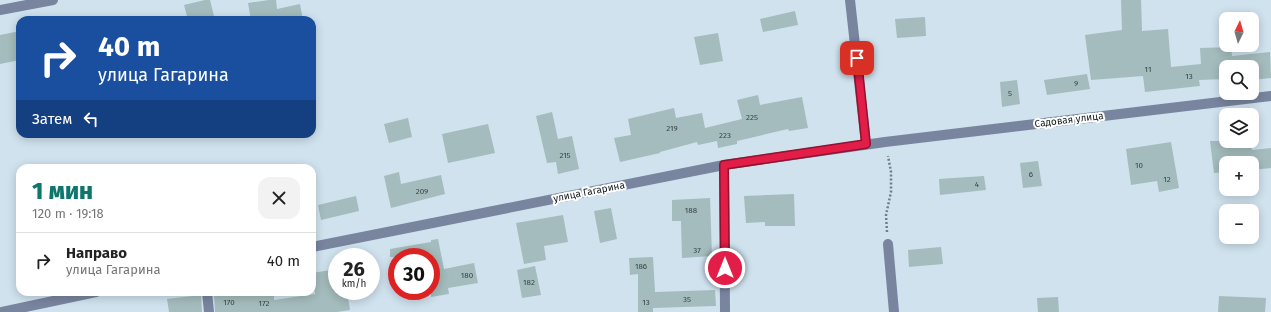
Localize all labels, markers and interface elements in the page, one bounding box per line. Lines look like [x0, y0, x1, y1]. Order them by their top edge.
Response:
north arrow [1219, 12, 1259, 52]
map controls [1219, 12, 1259, 244]
text: 40 m [98, 30, 161, 63]
icon: right [32, 32, 84, 84]
pin [840, 41, 874, 75]
icon: arrive [846, 47, 868, 69]
button: search [1219, 60, 1259, 100]
text: улица Гагарина [98, 64, 229, 86]
house number: 11 [1145, 65, 1151, 74]
house number: 13 [1185, 72, 1193, 81]
house number: 9 [1074, 79, 1078, 88]
house number: 5 [1008, 89, 1012, 98]
icon: left [80, 108, 102, 130]
button: layers [1219, 108, 1259, 148]
text: Затем [32, 110, 72, 128]
street label: Садовая улица [1034, 110, 1104, 130]
house number: 225 [746, 113, 758, 122]
house number: 219 [666, 124, 678, 133]
house number: 223 [719, 131, 731, 140]
house number: 215 [559, 151, 571, 160]
button: + [1219, 156, 1259, 196]
house number: 10 [1135, 161, 1143, 170]
house number: 6 [1029, 170, 1033, 179]
house number: 12 [1163, 175, 1171, 184]
text: 1 мин [32, 177, 93, 205]
button: close [258, 177, 300, 219]
street label: улица Гагарина [552, 179, 626, 205]
house number: 4 [975, 180, 980, 189]
house number: 209 [416, 187, 428, 196]
button: − [1219, 204, 1259, 244]
text: 120 m · 19:18 [32, 206, 104, 221]
house number: 188 [685, 206, 698, 215]
text: Направо [66, 244, 127, 262]
house number: 37 [693, 246, 701, 255]
position arrow [704, 247, 746, 289]
speed limit sign: 30 [388, 248, 440, 300]
icon: right [32, 250, 54, 272]
text: 40 m [267, 252, 300, 270]
text: 26 [343, 257, 365, 281]
text: улица Гагарина [66, 262, 160, 277]
house number: 186 [635, 262, 647, 271]
house number: 180 [461, 271, 474, 280]
text: km/h [342, 278, 366, 290]
house number: 182 [523, 278, 535, 287]
house number: 35 [683, 295, 691, 304]
house number: 170 [223, 298, 235, 307]
house number: 13 [642, 298, 650, 307]
house number: 172 [259, 299, 269, 308]

